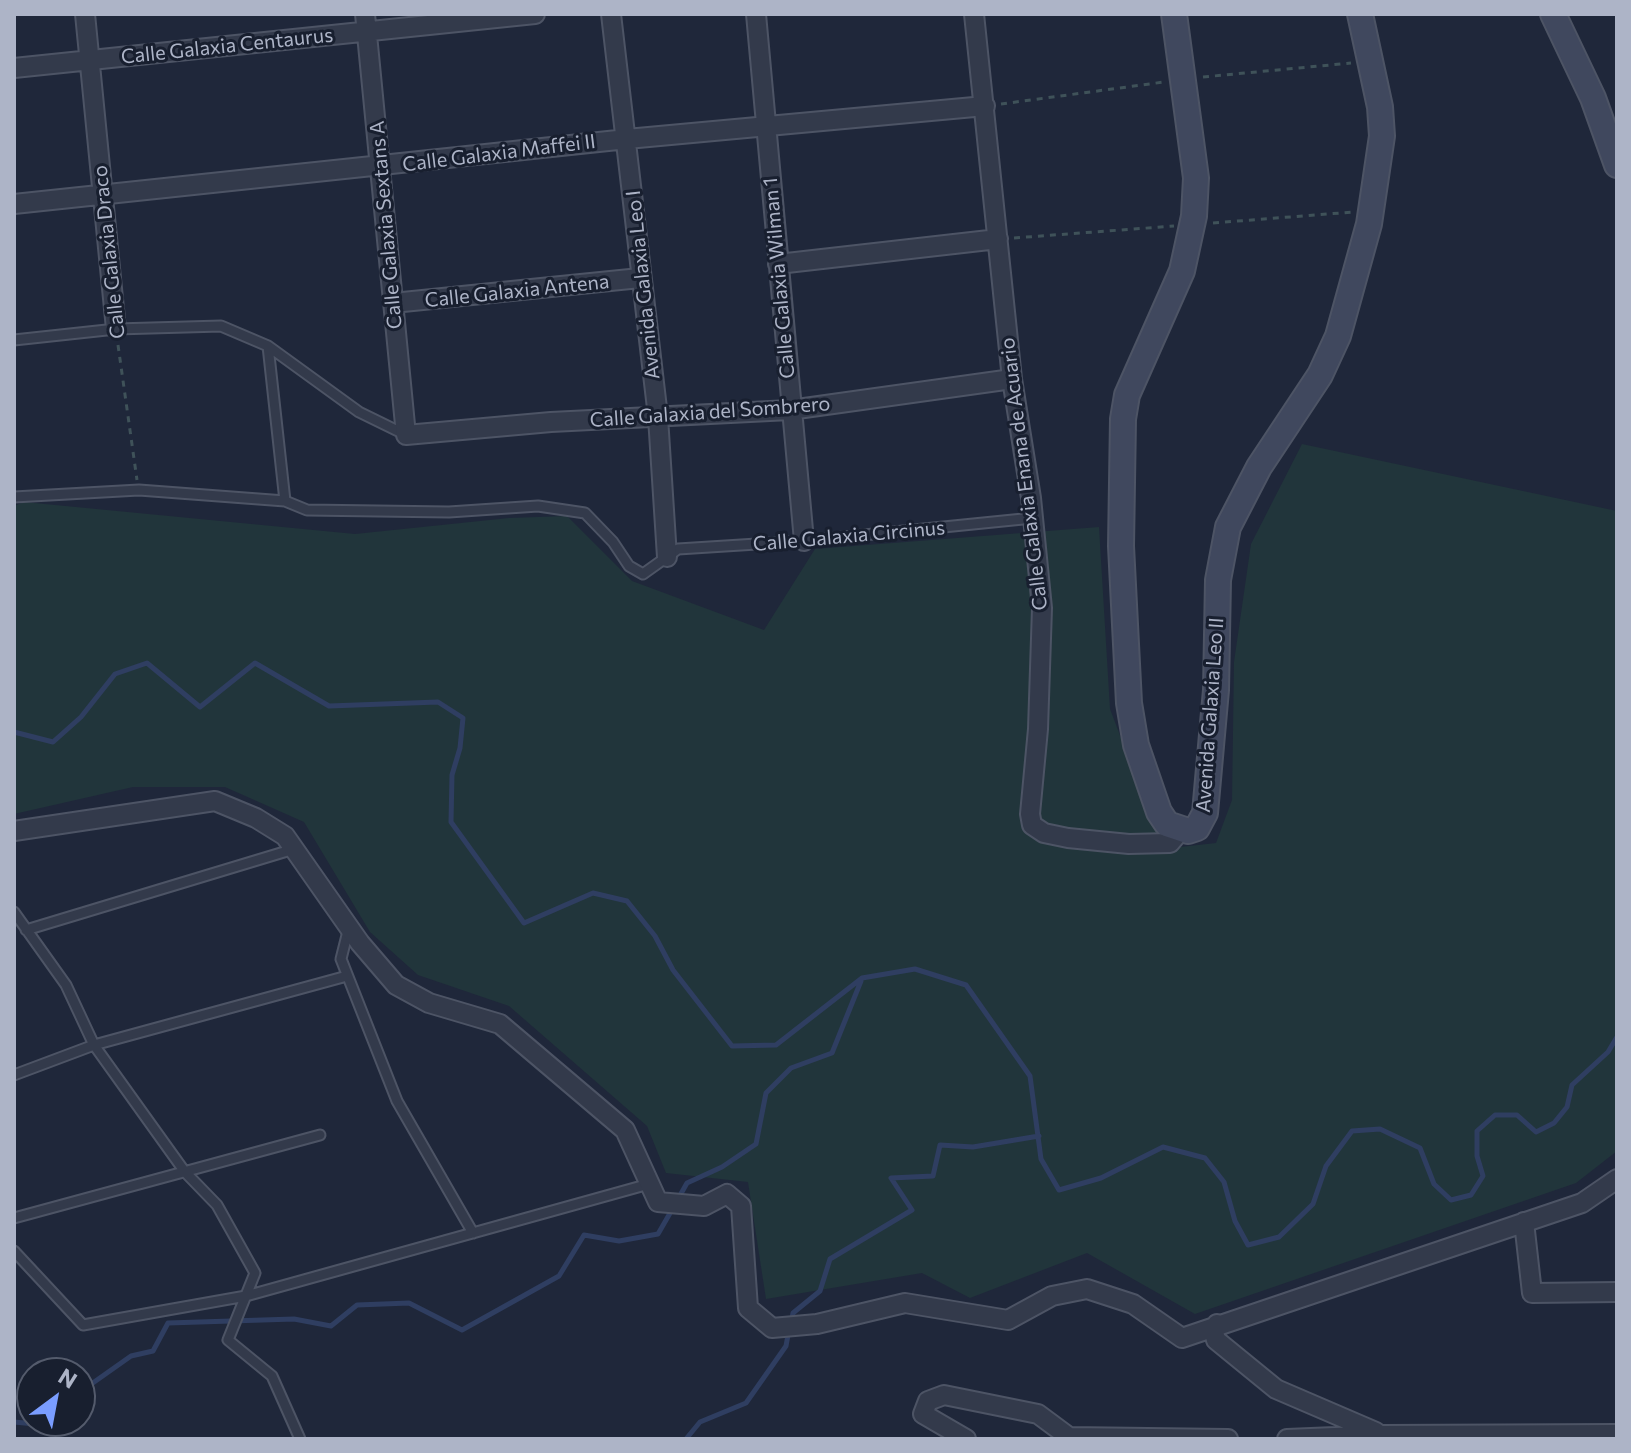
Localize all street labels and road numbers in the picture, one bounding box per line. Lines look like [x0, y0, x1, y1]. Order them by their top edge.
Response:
street label: Calle Galaxia Centaurus [120, 23, 334, 69]
street label: Calle Galaxia Sextans A [365, 120, 407, 330]
street label: Calle Galaxia Maffei II [401, 129, 597, 177]
street label: Calle Galaxia Draco [88, 164, 130, 340]
street label: Calle Galaxia Wilman 1 [758, 176, 800, 380]
street label: Avenida Galaxia Leo I [621, 189, 665, 381]
street label: Calle Galaxia Antena [424, 269, 610, 313]
street label: Calle Galaxia Enana de Acuario [995, 336, 1053, 612]
street label: Calle Galaxia del Sombrero [589, 392, 831, 432]
street label: Calle Galaxia Circinus [752, 516, 946, 556]
street label: Avenida Galaxia Leo II [1191, 617, 1229, 813]

